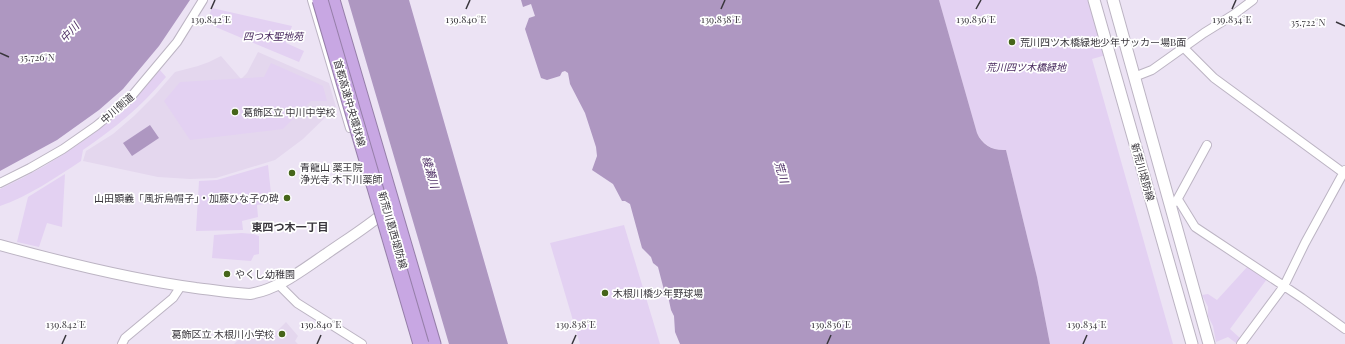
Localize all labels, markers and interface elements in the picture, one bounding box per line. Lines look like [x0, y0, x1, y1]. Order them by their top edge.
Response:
text: 139.842°E [191, 12, 231, 26]
text: 139.840°E [446, 12, 486, 26]
text: 139.838°E [701, 12, 741, 26]
text: 139.836°E [956, 12, 996, 26]
text: 139.834°E [1212, 12, 1252, 26]
text: 35.722°N [1291, 15, 1326, 29]
water label: 中川 [56, 18, 83, 45]
park label: 四つ木聖地苑 [243, 29, 305, 43]
place label: 荒川四ツ木橋緑地少年サッカー場B面 [1020, 35, 1186, 49]
marker: 荒川四ツ木橋緑地少年サッカー場B面 [1007, 37, 1017, 47]
text: 35.726°N [19, 50, 55, 64]
street label: 首都高速中央環状線 [331, 58, 369, 148]
park label: 荒川四ツ木橋緑地 [986, 60, 1067, 74]
street label: 中川側道 [97, 90, 137, 126]
place label: 葛飾区立 中川中学校 [243, 105, 336, 119]
marker: 葛飾区立 中川中学校 [230, 107, 240, 117]
street label: 新荒川堤防線 [1128, 141, 1158, 203]
water label: 綾瀬川 [419, 154, 443, 191]
water label: 荒川 [772, 159, 793, 186]
place label: 青龍山 薬王院 浄光寺 木下川薬師 [300, 160, 383, 186]
marker: 青龍山 薬王院 浄光寺 木下川薬師 [287, 168, 297, 178]
street label: 新荒川葛西堤防線 [375, 190, 411, 270]
place label: 山田顕義「風折烏帽子」・加藤ひな子の碑 [94, 191, 279, 205]
marker: 山田顕義「風折烏帽子」・加藤ひな子の碑 [282, 193, 292, 203]
district label: 東四つ木一丁目 [252, 219, 329, 234]
place label: やくし幼稚園 [235, 267, 295, 281]
marker: やくし幼稚園 [222, 269, 232, 279]
place label: 木根川橋少年野球場 [613, 286, 703, 300]
marker: 木根川橋少年野球場 [600, 288, 610, 298]
text: 139.842°E [46, 317, 86, 331]
text: 139.840°E [301, 317, 341, 331]
text: 139.838°E [556, 317, 596, 331]
text: 139.836°E [811, 317, 851, 331]
text: 139.834°E [1067, 317, 1107, 331]
place label: 葛飾区立 木根川小学校 [172, 327, 274, 341]
marker: 葛飾区立 木根川小学校 [277, 329, 287, 339]

